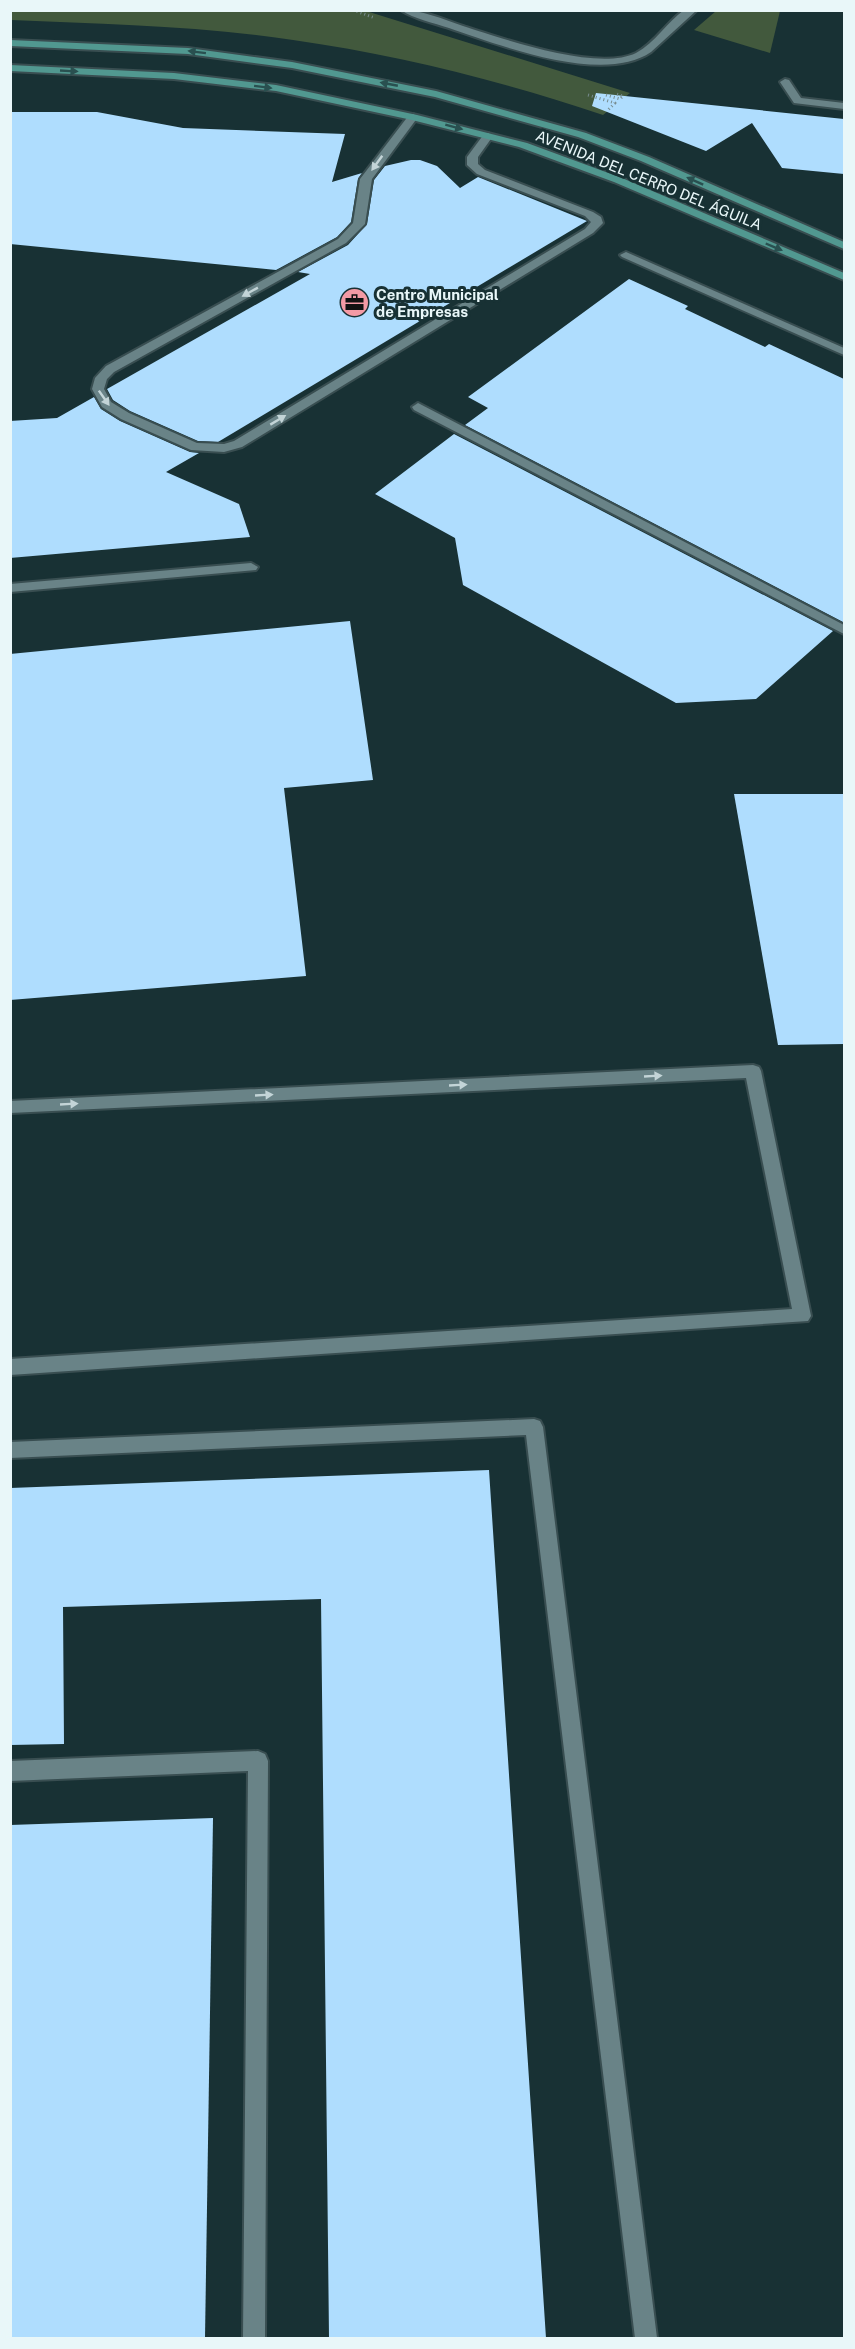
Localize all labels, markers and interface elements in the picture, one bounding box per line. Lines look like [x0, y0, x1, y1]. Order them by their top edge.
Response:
one-way arrow [188, 47, 207, 57]
one-way arrow [59, 67, 78, 76]
one-way arrow [380, 79, 399, 89]
one-way arrow [254, 82, 273, 92]
one-way arrow [445, 123, 463, 133]
street label: AVENIDA DEL CERRO DEL ÁGUILA [533, 127, 765, 233]
one-way arrow [371, 155, 383, 171]
one-way arrow [685, 176, 703, 186]
one-way arrow [765, 242, 783, 252]
place label: Centro Municipal de Empresas [376, 286, 499, 320]
one-way arrow [241, 287, 258, 297]
office icon: Centro Municipal de Empresas [339, 287, 371, 319]
one-way arrow [99, 390, 110, 407]
one-way arrow [270, 415, 286, 426]
one-way arrow [644, 1071, 663, 1080]
one-way arrow [449, 1081, 468, 1090]
one-way arrow [254, 1090, 273, 1099]
one-way arrow [59, 1099, 78, 1108]

